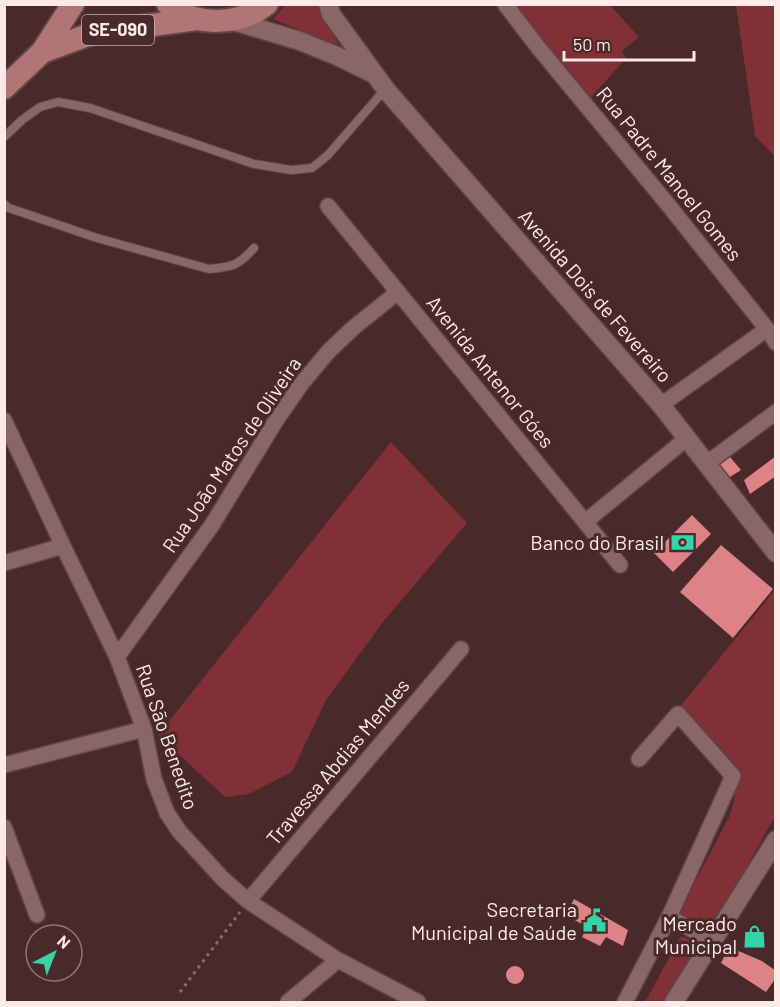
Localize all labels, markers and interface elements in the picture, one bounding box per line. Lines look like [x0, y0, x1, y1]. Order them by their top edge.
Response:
road number: SE-090 [82, 15, 154, 45]
scale bar [564, 24, 694, 62]
text: 50 m [573, 33, 611, 55]
street label: Rua Padre Manoel Gomes [592, 82, 747, 265]
street label: Avenida Dois de Fevereiro [514, 204, 678, 387]
street label: Avenida Antenor Góes [422, 290, 560, 452]
street label: Rua João Matos de Oliveira [157, 352, 306, 557]
place label: Banco do Brasil [530, 530, 664, 554]
bank icon: Banco do Brasil [669, 530, 695, 556]
street label: Rua São Benedito [132, 661, 204, 813]
street label: Travessa Abdias Mendes [261, 673, 414, 849]
place label: Secretaria Municipal de Saúde [411, 897, 577, 944]
public building icon: Secretaria Municipal de Saúde [582, 908, 608, 934]
place label: Mercado Municipal [655, 911, 737, 958]
north arrow [24, 923, 84, 983]
shop icon: Mercado Municipal [742, 923, 768, 949]
text: N [54, 931, 75, 952]

